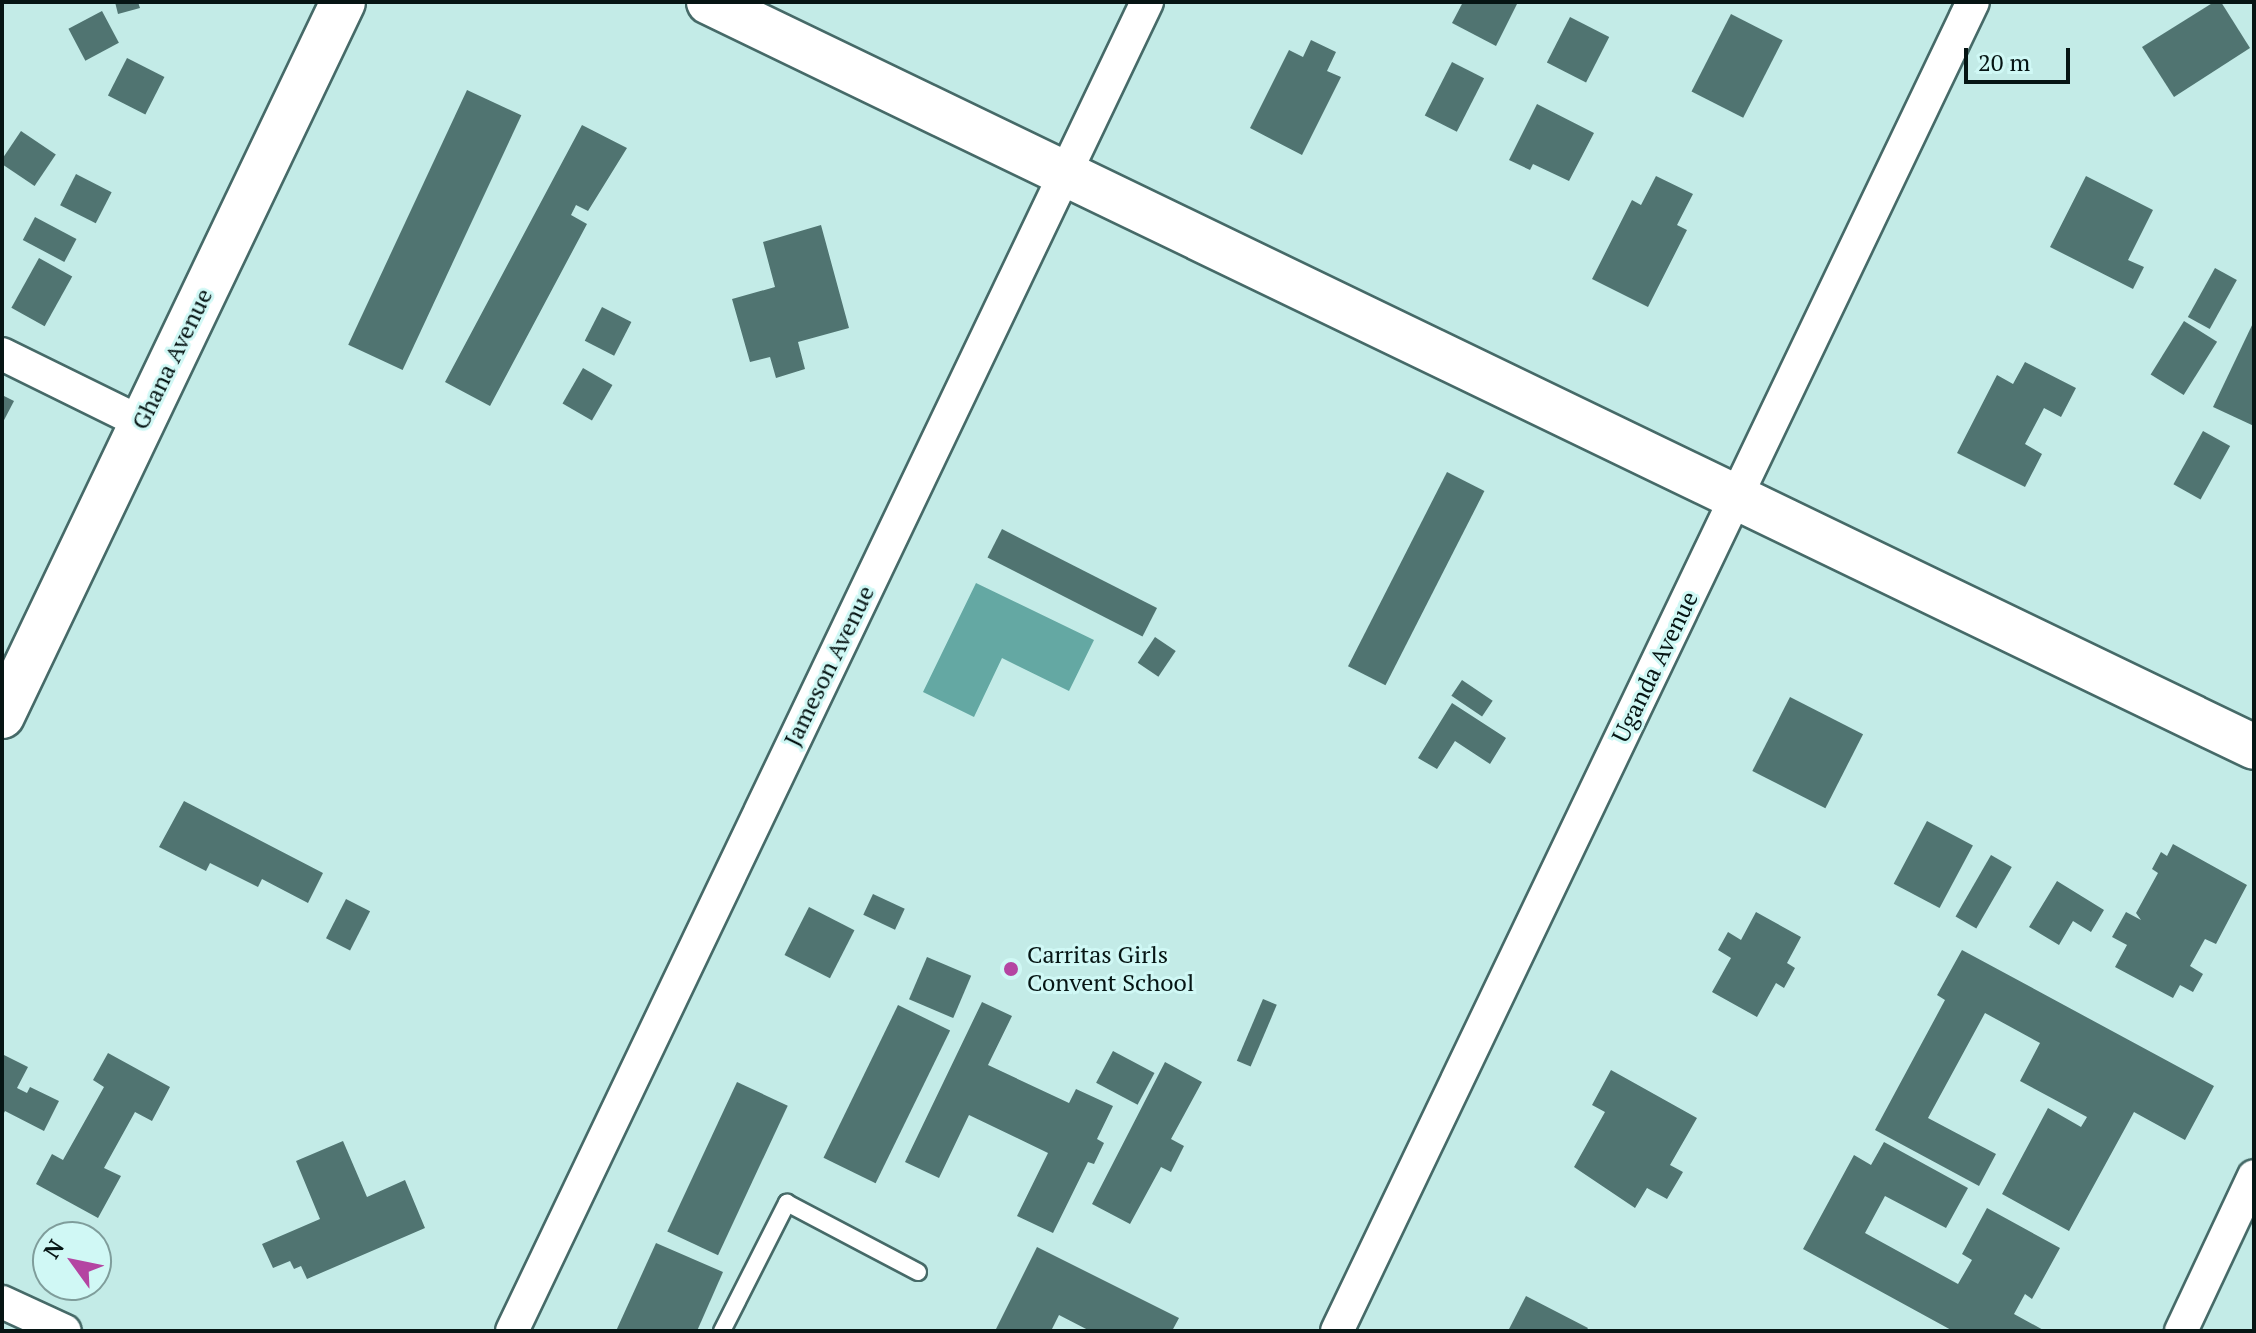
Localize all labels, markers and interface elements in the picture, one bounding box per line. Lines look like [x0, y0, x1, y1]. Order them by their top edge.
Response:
scale bar [1968, 32, 2074, 82]
text: 20 m [1978, 46, 2030, 78]
street label: Ghana Avenue [125, 284, 219, 434]
street label: Jameson Avenue [778, 581, 880, 751]
street label: Uganda Avenue [1606, 587, 1704, 747]
place label: Carritas Girls Convent School [1027, 941, 1194, 997]
marker: Carritas Girls Convent School [1002, 960, 1020, 978]
north arrow [32, 1221, 112, 1301]
text: N [36, 1234, 70, 1264]

